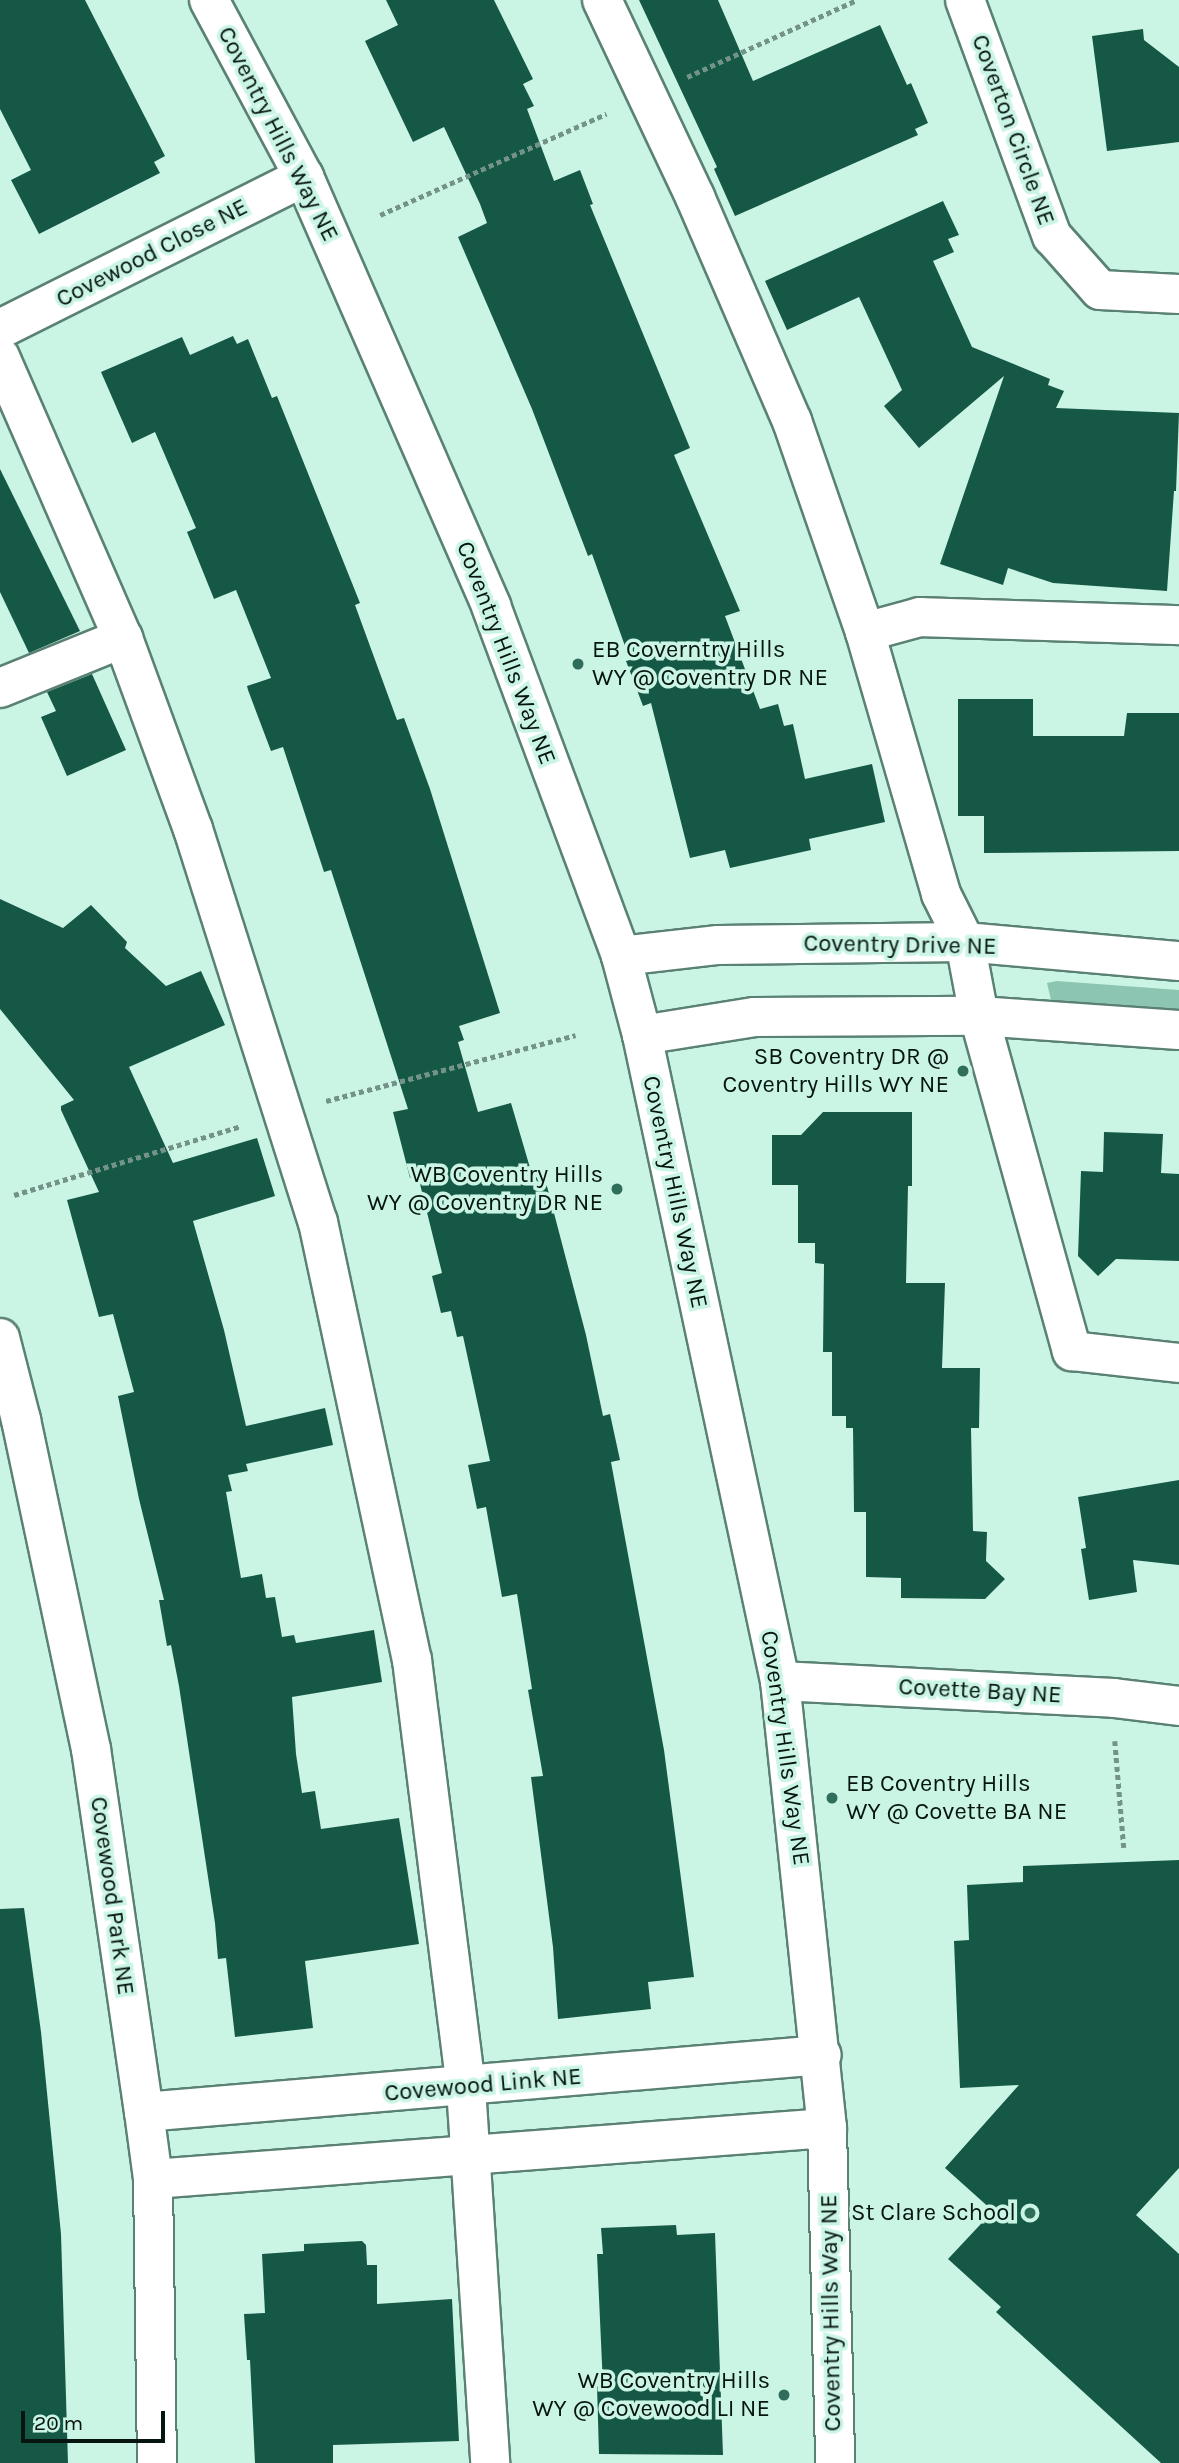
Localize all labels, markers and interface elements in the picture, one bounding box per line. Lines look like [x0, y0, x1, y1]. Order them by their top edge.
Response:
street label: Coventry Hills Way NE [211, 22, 345, 246]
street label: Coverton Circle NE [965, 31, 1061, 229]
street label: Covewood Close NE [52, 192, 252, 314]
street label: Coventry Hills Way NE [450, 537, 562, 769]
place label: EB Coverntry Hills WY @ Coventry DR NE [592, 636, 828, 692]
marker: EB Coverntry Hills WY @ Coventry DR NE [570, 656, 586, 672]
street label: Coventry Drive NE [803, 929, 997, 961]
place label: SB Coventry DR @ Coventry Hills WY NE [723, 1043, 949, 1099]
marker: SB Coventry DR @ Coventry Hills WY NE [955, 1063, 971, 1079]
street label: Coventry Hills Way NE [636, 1073, 714, 1311]
place label: WB Coventry Hills WY @ Coventry DR NE [367, 1161, 603, 1217]
marker: WB Coventry Hills WY @ Coventry DR NE [609, 1181, 625, 1197]
street label: Coventry Hills Way NE [754, 1629, 816, 1867]
street label: Covette Bay NE [898, 1672, 1062, 1710]
place label: EB Coventry Hills WY @ Covette BA NE [846, 1770, 1067, 1826]
marker: EB Coventry Hills WY @ Covette BA NE [824, 1790, 840, 1806]
street label: Covewood Park NE [84, 1795, 140, 1997]
street label: Covewood Link NE [383, 2062, 583, 2108]
street label: Coventry Hills Way NE [815, 2194, 847, 2432]
place label: St Clare School [851, 2199, 1016, 2227]
marker: St Clare School [1022, 2205, 1038, 2221]
place label: WB Coventry Hills WY @ Covewood LI NE [532, 2367, 770, 2423]
marker: WB Coventry Hills WY @ Covewood LI NE [776, 2387, 792, 2403]
scale bar [24, 2396, 168, 2440]
text: 20 m [34, 2411, 83, 2435]

